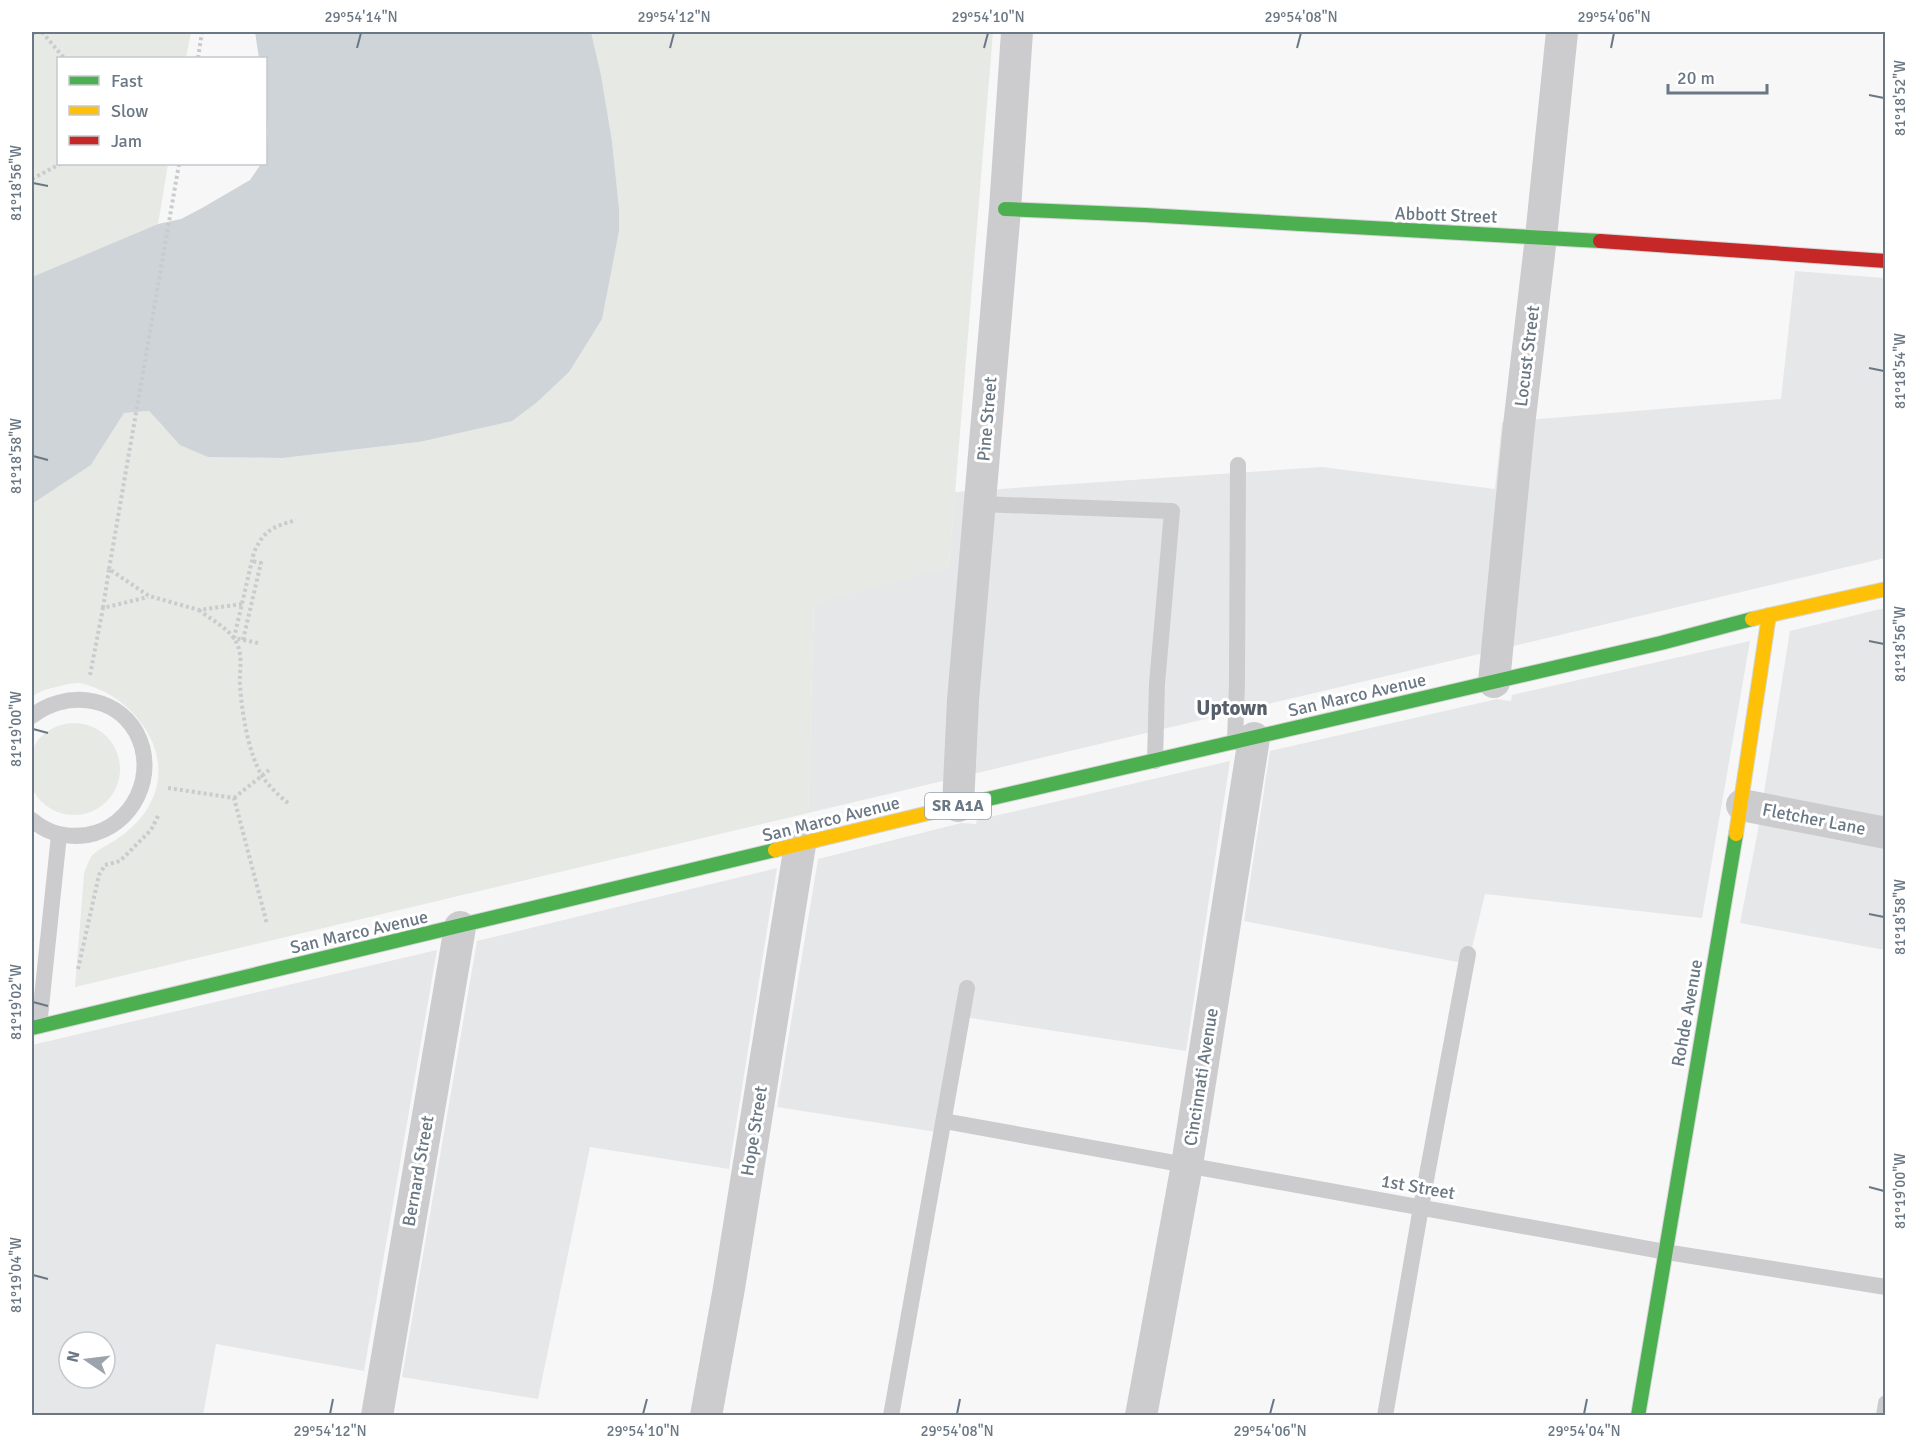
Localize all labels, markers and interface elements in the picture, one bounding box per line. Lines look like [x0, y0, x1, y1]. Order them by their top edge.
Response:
text: 29°54'14"N [324, 8, 398, 26]
text: 29°54'12"N [637, 8, 711, 26]
text: 29°54'10"N [951, 8, 1025, 26]
text: 29°54'08"N [1264, 8, 1338, 26]
text: 29°54'06"N [1577, 8, 1651, 26]
legend [57, 57, 267, 165]
scale bar [1668, 57, 1767, 95]
text: 81°18'52"W [1891, 60, 1909, 136]
text: 20 m [1677, 67, 1715, 89]
text: Fast [111, 70, 143, 92]
text: Slow [111, 100, 148, 122]
text: Jam [111, 130, 142, 152]
text: 81°18'56"W [7, 145, 25, 221]
street label: Abbott Street [1394, 202, 1498, 228]
street label: Locust Street [1510, 304, 1544, 408]
text: 81°18'54"W [1891, 333, 1909, 409]
street label: Pine Street [972, 376, 1002, 462]
text: 81°18'58"W [7, 418, 25, 494]
text: 81°18'56"W [1891, 606, 1909, 682]
street label: San Marco Avenue [1286, 668, 1428, 722]
text: 81°19'00"W [7, 691, 25, 767]
district label: Uptown [1196, 695, 1268, 721]
street label: San Marco Avenue [760, 791, 902, 847]
road number: SR A1A [925, 793, 991, 819]
street label: Fletcher Lane [1761, 798, 1867, 840]
text: 81°18'58"W [1891, 879, 1909, 955]
street label: San Marco Avenue [288, 905, 430, 959]
street label: Rohde Avenue [1667, 958, 1707, 1068]
text: 81°19'02"W [7, 964, 25, 1040]
street label: Cincinnati Avenue [1179, 1007, 1223, 1147]
street label: Hope Street [736, 1084, 772, 1178]
street label: Bernard Street [397, 1114, 439, 1228]
text: 81°19'00"W [1891, 1153, 1909, 1229]
street label: 1st Street [1379, 1170, 1457, 1204]
text: 81°19'04"W [7, 1237, 25, 1313]
north arrow [57, 1330, 117, 1390]
text: N [62, 1349, 84, 1364]
text: 29°54'12"N [293, 1422, 367, 1440]
text: 29°54'10"N [606, 1422, 680, 1440]
text: 29°54'08"N [920, 1422, 994, 1440]
text: 29°54'06"N [1233, 1422, 1307, 1440]
text: 29°54'04"N [1547, 1422, 1621, 1440]

